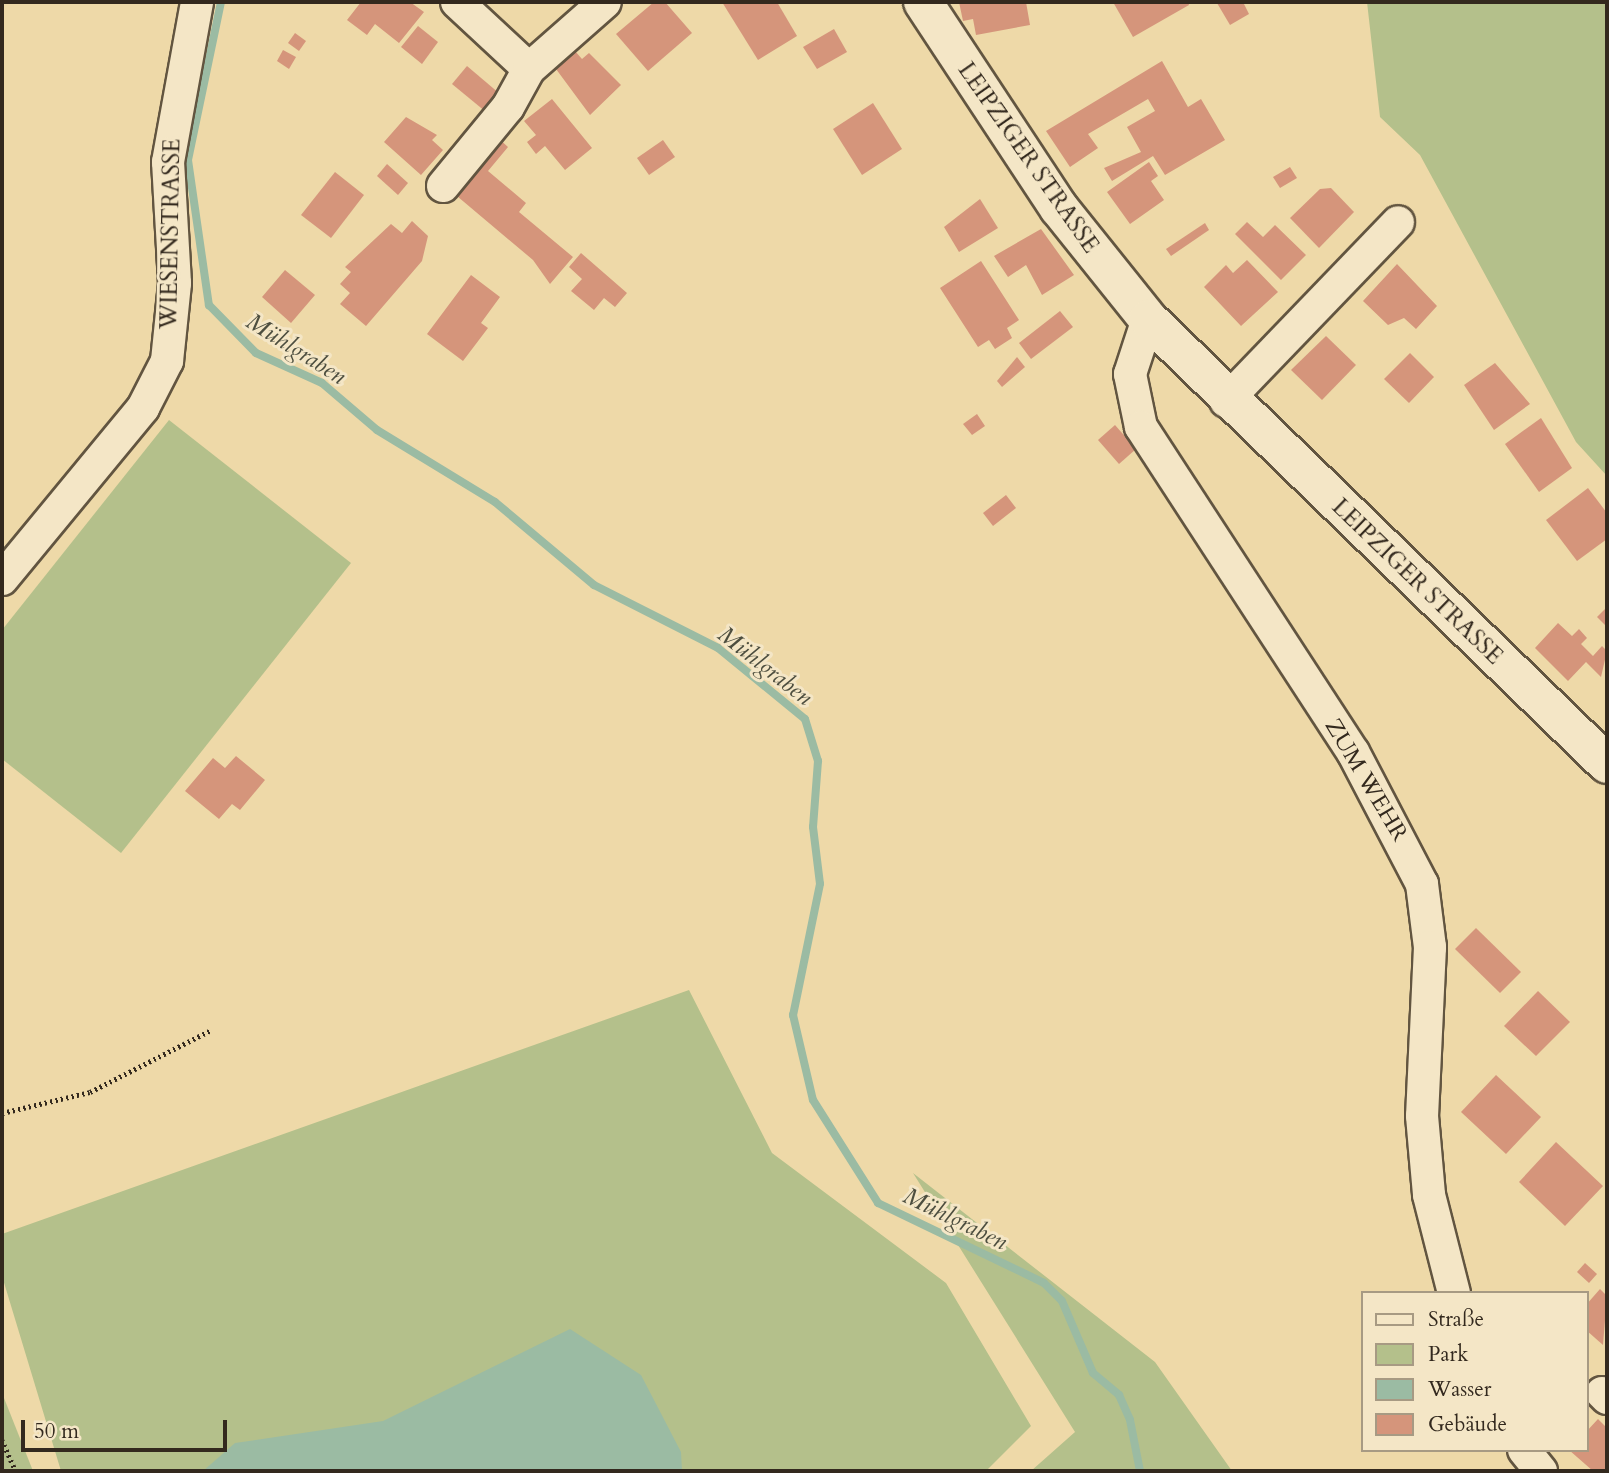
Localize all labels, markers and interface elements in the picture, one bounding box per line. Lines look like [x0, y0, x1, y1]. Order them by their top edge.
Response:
street label: LEIPZIGER STRASSE [952, 57, 1104, 259]
street label: WIESENSTRASSE [156, 138, 186, 330]
water label: Mühlgraben [241, 307, 351, 391]
street label: LEIPZIGER STRASSE [1326, 493, 1508, 671]
water label: Mühlgraben [712, 620, 818, 712]
street label: ZUM WEHR [1319, 714, 1413, 846]
water label: Mühlgraben [898, 1181, 1012, 1257]
legend [1360, 1291, 1588, 1452]
text: Straße [1428, 1305, 1484, 1334]
text: Park [1428, 1340, 1468, 1369]
text: Wasser [1428, 1375, 1492, 1404]
scale bar [24, 1406, 231, 1450]
text: Gebäude [1428, 1410, 1507, 1439]
text: 50 m [34, 1417, 79, 1446]

